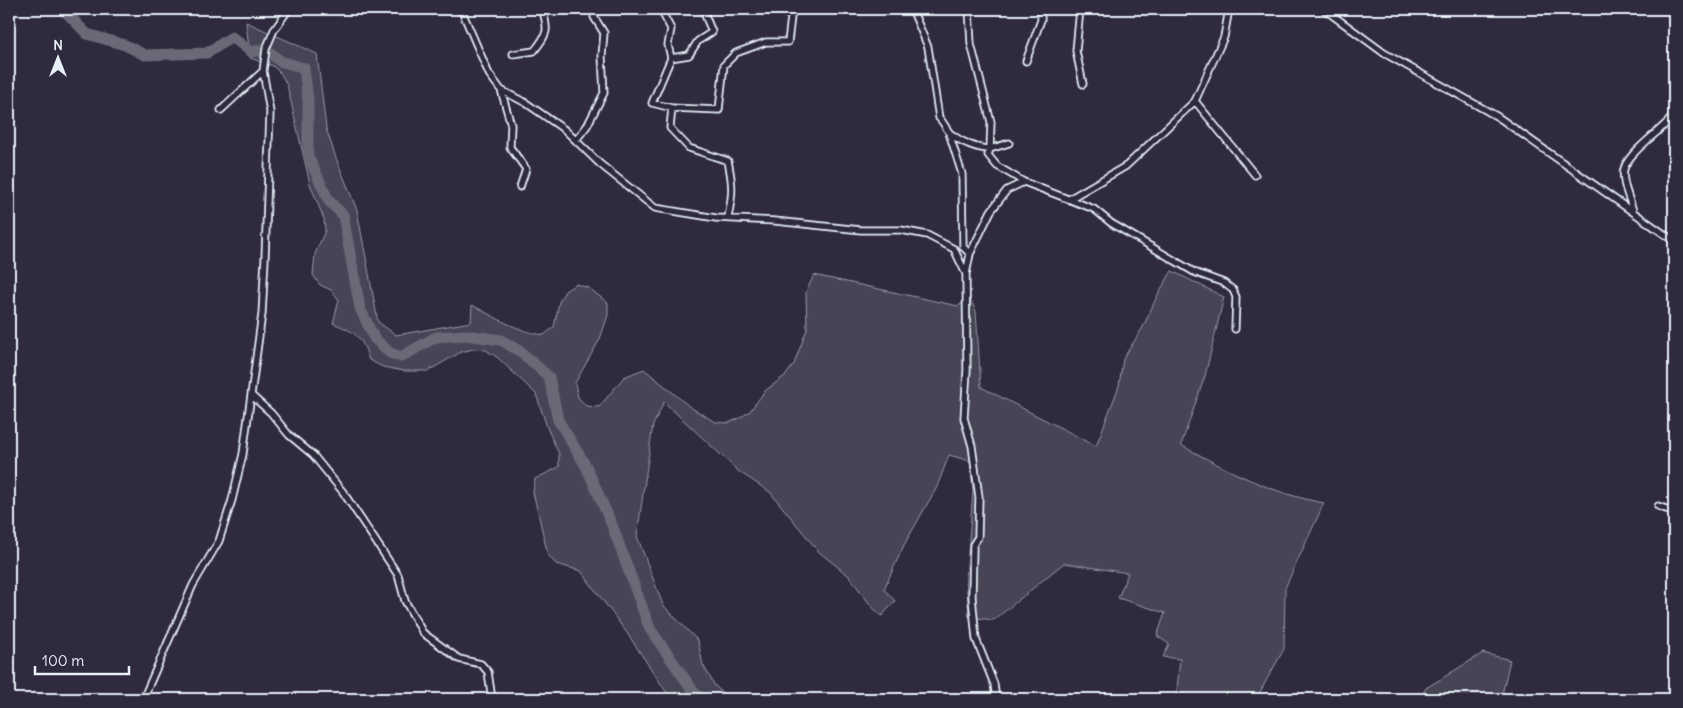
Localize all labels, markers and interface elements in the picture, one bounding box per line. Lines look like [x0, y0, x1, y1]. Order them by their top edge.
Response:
north arrow [32, 32, 82, 82]
text: N [53, 36, 63, 54]
scale bar [35, 643, 129, 675]
text: 100 m [42, 651, 84, 670]

